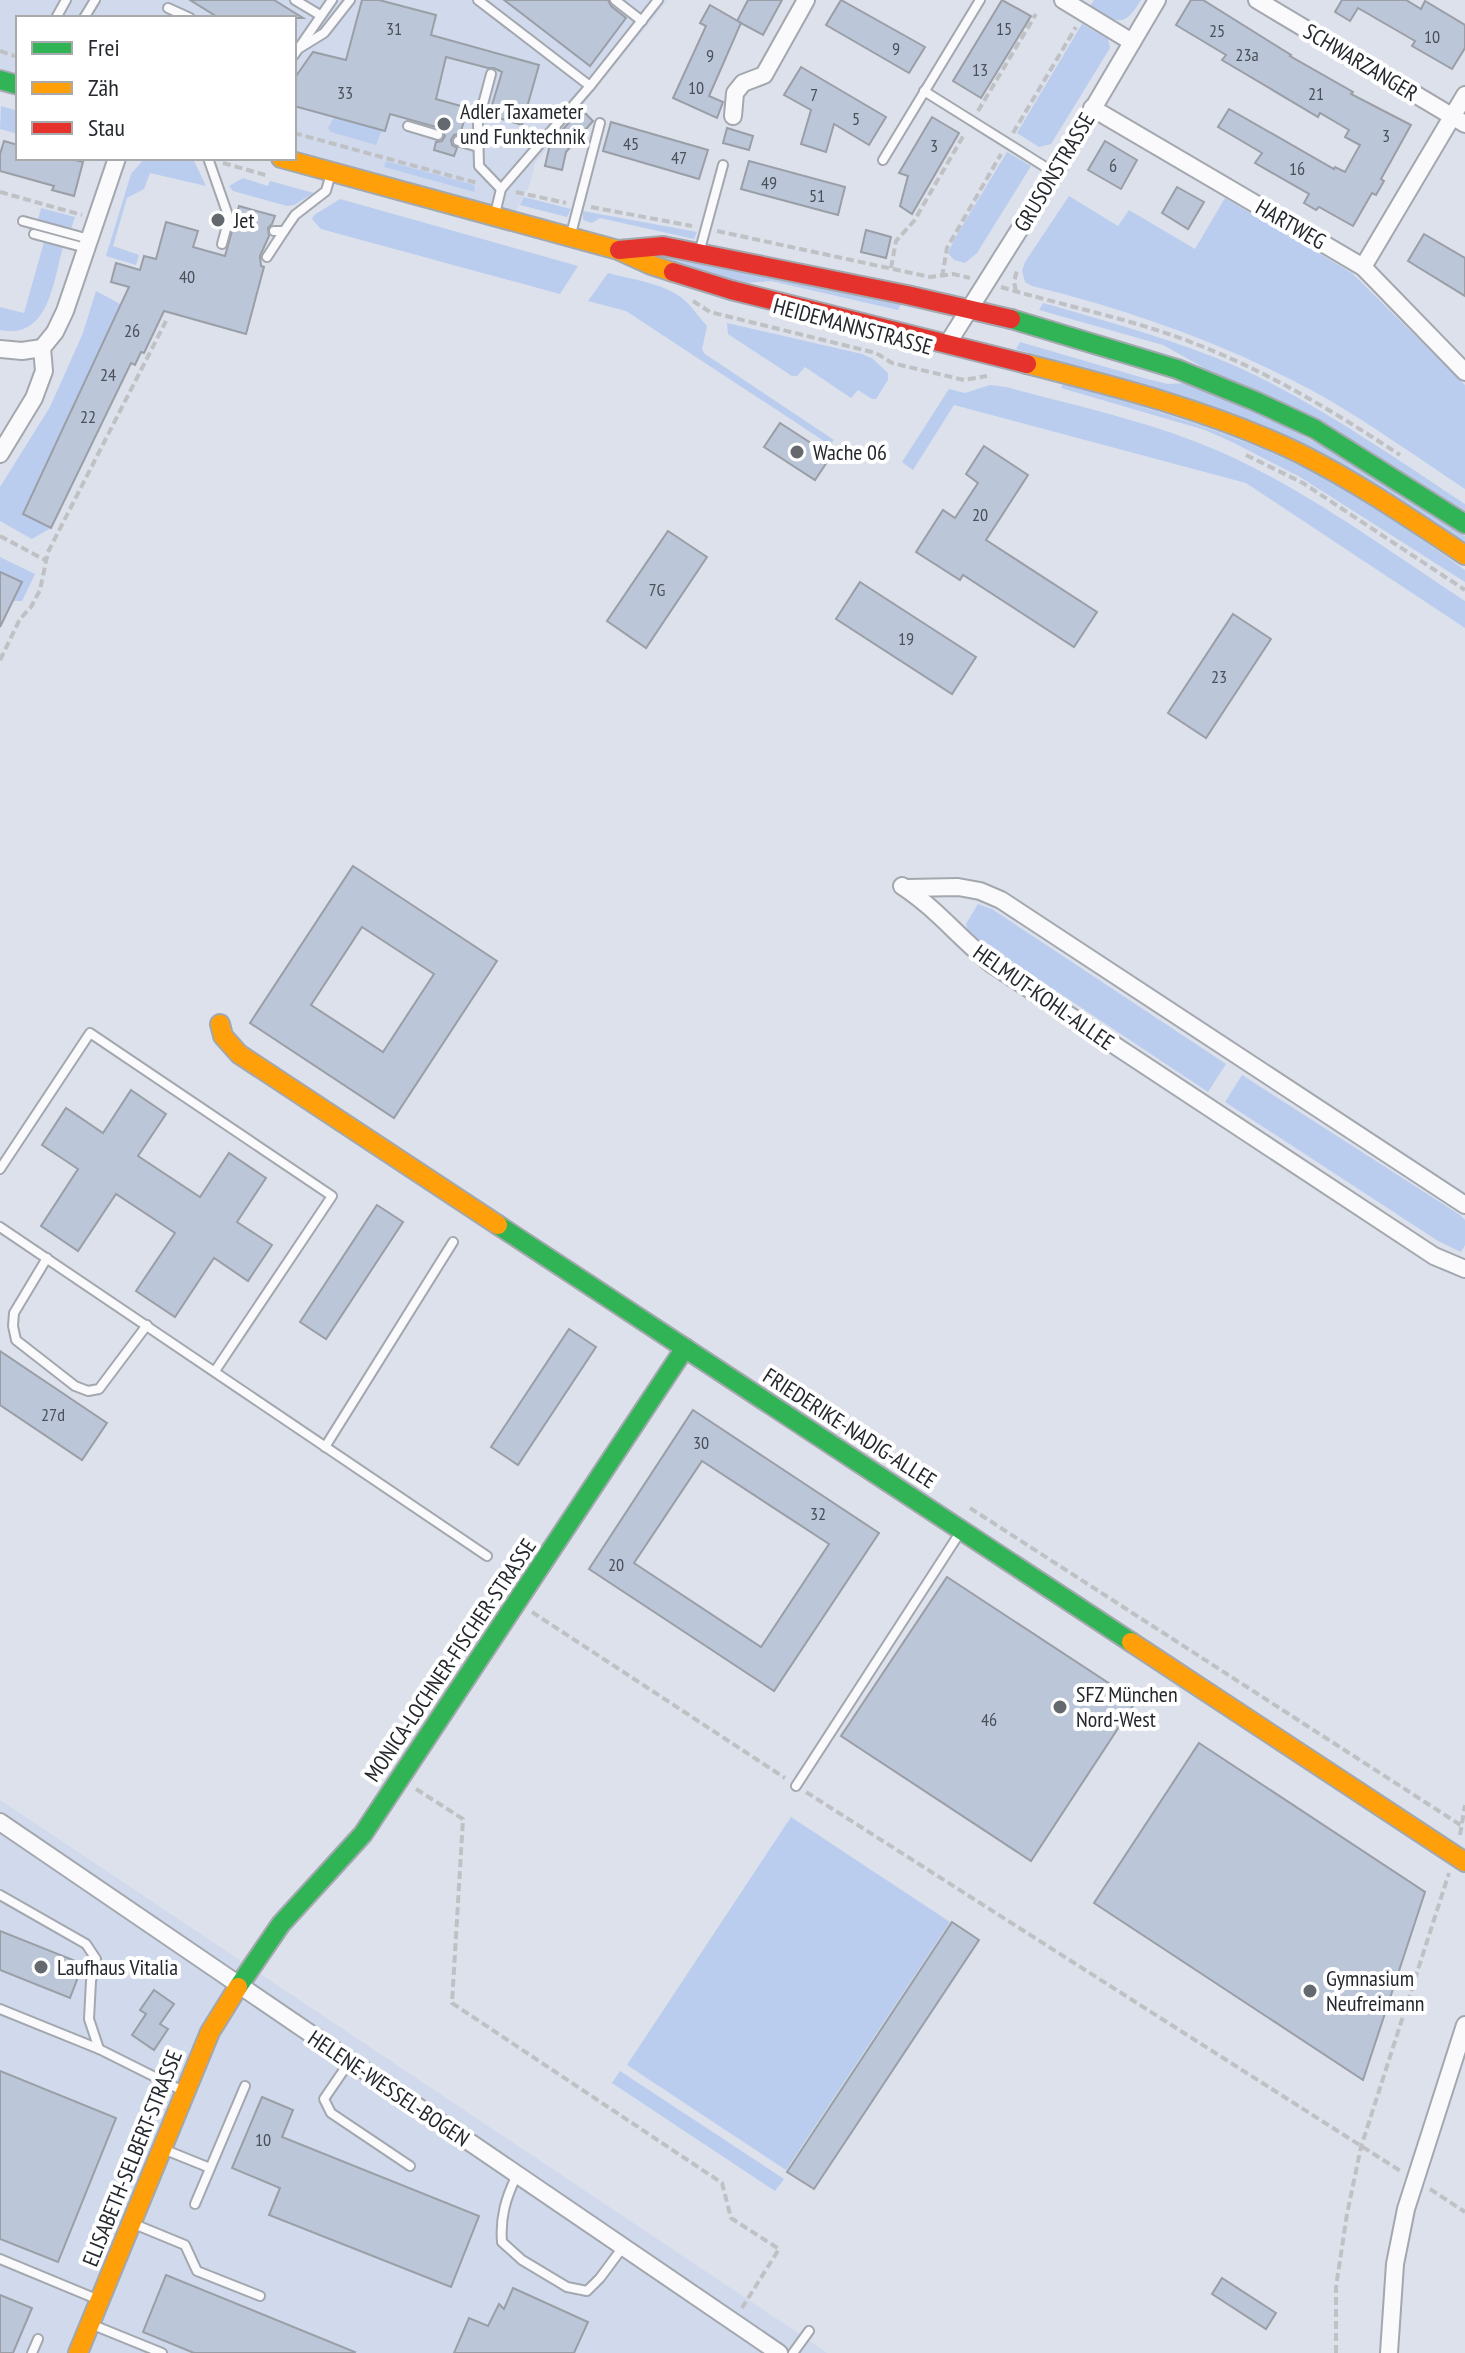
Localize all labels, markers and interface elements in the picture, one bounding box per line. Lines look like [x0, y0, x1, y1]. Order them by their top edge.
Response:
legend [16, 16, 296, 160]
house number: 31 [386, 17, 402, 40]
house number: 15 [996, 17, 1012, 40]
street label: SCHWARZANGER [1299, 17, 1423, 107]
house number: 25 [1209, 19, 1225, 42]
house number: 10 [1424, 25, 1440, 48]
text: Frei [88, 32, 120, 63]
house number: 9 [892, 37, 900, 60]
house number: 23a [1235, 43, 1259, 66]
house number: 9 [706, 44, 714, 67]
house number: 13 [972, 58, 988, 81]
text: Zäh [88, 72, 119, 103]
house number: 10 [688, 76, 704, 99]
house number: 33 [337, 81, 353, 104]
house number: 21 [1308, 82, 1324, 105]
house number: 7 [810, 83, 818, 106]
place label: Adler Taxameter und Funktechnik [460, 97, 586, 150]
house number: 5 [852, 107, 860, 130]
street label: GRUSONSTRASSE [1007, 107, 1101, 237]
text: Stau [88, 112, 125, 143]
marker: Adler Taxameter und Funktechnik [435, 115, 453, 133]
house number: 3 [1382, 124, 1390, 147]
house number: 45 [623, 132, 639, 155]
house number: 3 [930, 134, 938, 157]
house number: 47 [671, 146, 687, 169]
house number: 6 [1109, 154, 1117, 177]
house number: 16 [1289, 157, 1305, 180]
house number: 49 [761, 171, 777, 194]
house number: 51 [809, 184, 825, 207]
street label: HARTWEG [1251, 193, 1331, 255]
place label: Jet [233, 206, 254, 234]
marker: Jet [209, 211, 227, 229]
house number: 40 [179, 265, 195, 288]
street label: HEIDEMANNSTRASSE [770, 291, 936, 361]
house number: 26 [124, 319, 140, 342]
house number: 24 [100, 363, 116, 386]
house number: 22 [80, 405, 96, 428]
place label: Wache 06 [813, 438, 887, 466]
marker: Wache 06 [788, 443, 806, 461]
house number: 20 [972, 503, 988, 526]
house number: 7G [649, 578, 666, 601]
house number: 19 [898, 627, 914, 650]
house number: 23 [1211, 665, 1227, 688]
street label: HELMUT-KOHL-ALLEE [968, 938, 1120, 1056]
street label: FRIEDERIKE-NADIG-ALLEE [758, 1361, 942, 1495]
house number: 27d [41, 1403, 65, 1426]
house number: 30 [693, 1431, 709, 1454]
house number: 32 [810, 1502, 826, 1525]
street label: MONICA-LOCHNER-FISCHER-STRASSE [358, 1533, 542, 1787]
house number: 20 [608, 1553, 624, 1576]
place label: SFZ München Nord-West [1076, 1680, 1178, 1733]
marker: SFZ München Nord-West [1051, 1698, 1069, 1716]
house number: 46 [981, 1708, 997, 1731]
place label: Laufhaus Vitalia [57, 1953, 178, 1981]
marker: Laufhaus Vitalia [32, 1958, 50, 1976]
place label: Gymnasium Neufreimann [1326, 1964, 1424, 2017]
marker: Gymnasium Neufreimann [1301, 1982, 1319, 2000]
street label: HELENE-WESSEL-BOGEN [303, 2024, 475, 2152]
street label: ELISABETH-SELBERT-STRASSE [76, 2046, 188, 2270]
house number: 10 [255, 2128, 271, 2151]

